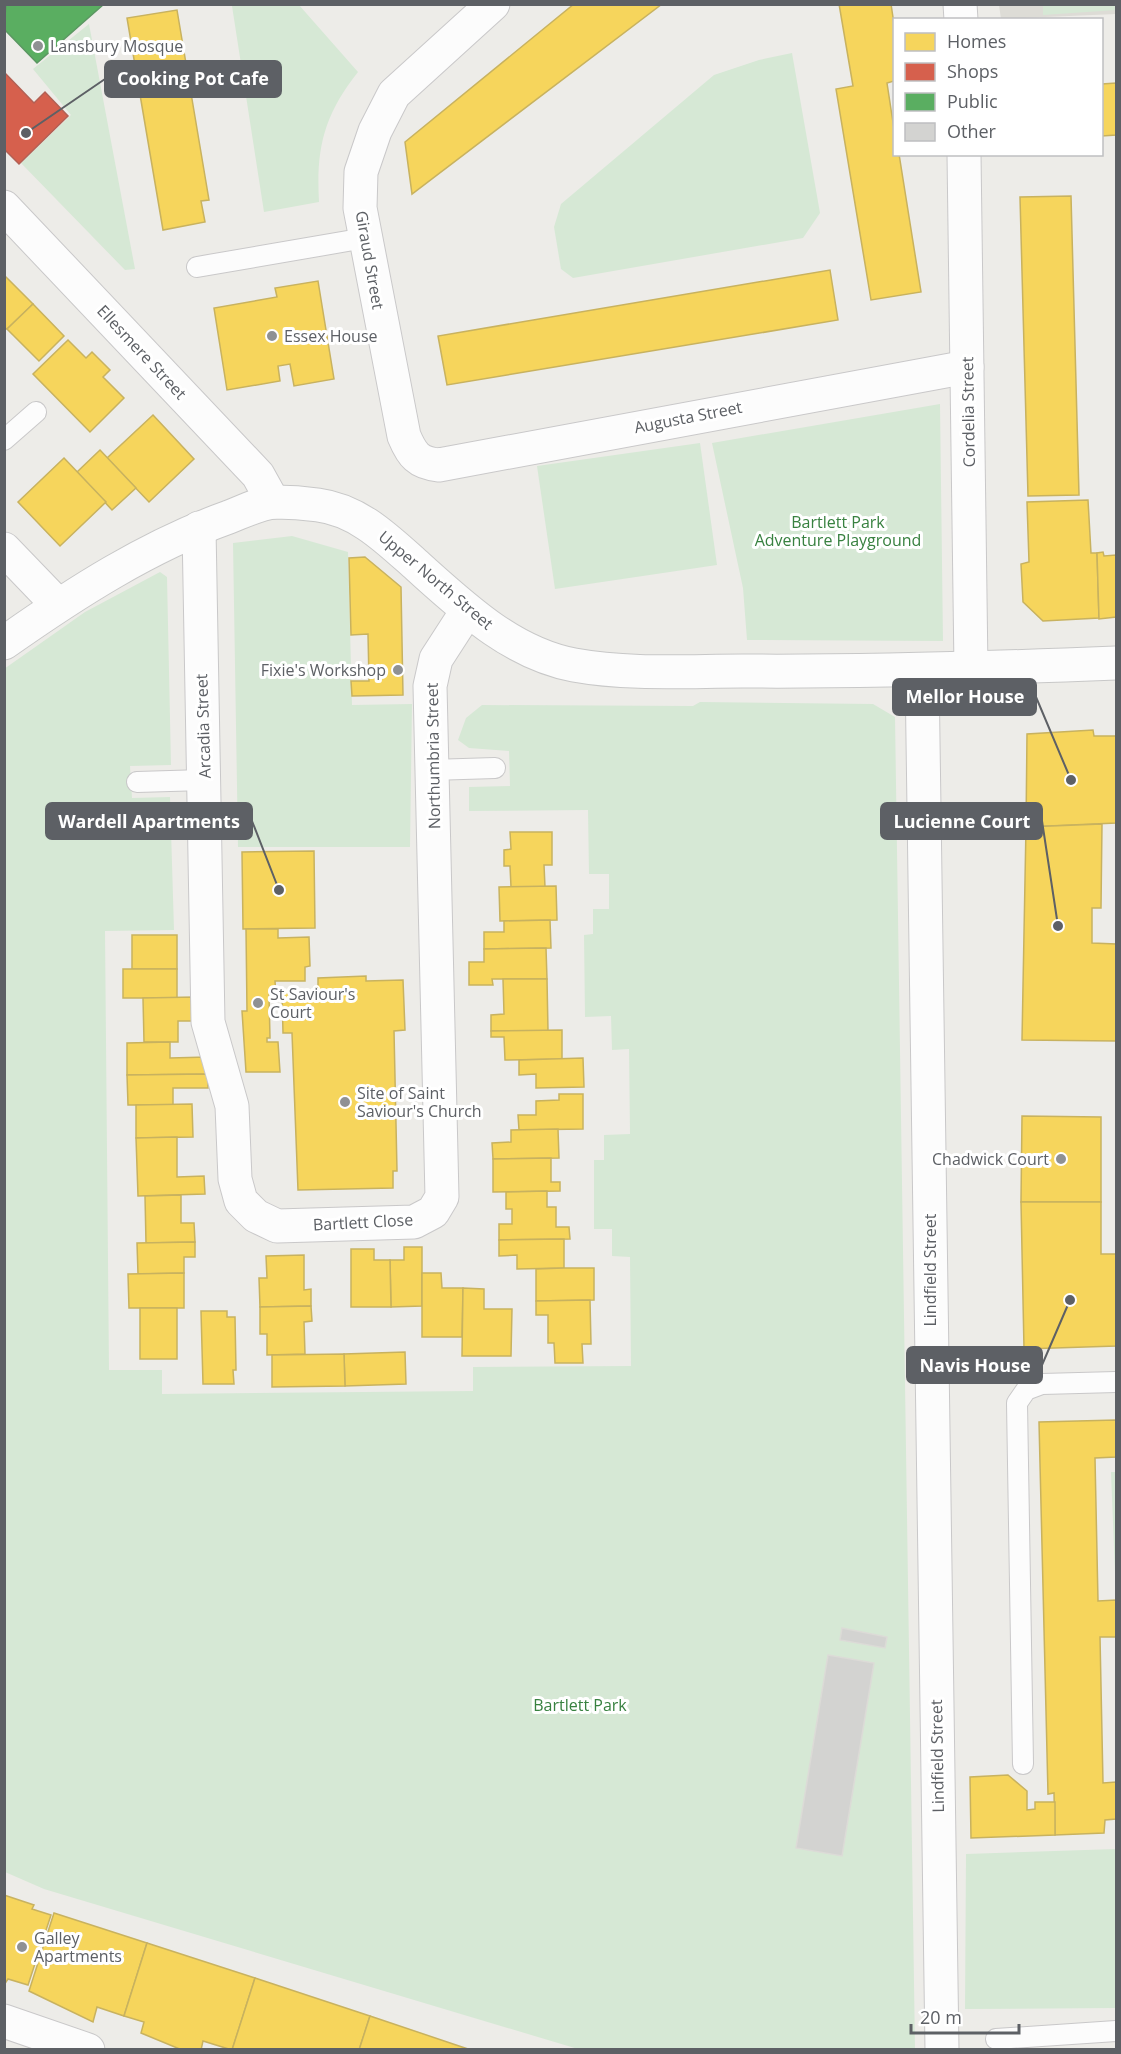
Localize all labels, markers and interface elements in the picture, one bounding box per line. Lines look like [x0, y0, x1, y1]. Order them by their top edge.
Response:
legend [893, 18, 1103, 156]
text: Homes [947, 29, 1006, 53]
place label: Lansbury Mosque [50, 35, 183, 57]
marker: Lansbury Mosque [31, 39, 45, 53]
text: Shops [947, 59, 998, 83]
callout: Cooking Pot Cafe [105, 61, 281, 97]
text: Cooking Pot Cafe [117, 66, 269, 90]
text: Public [947, 89, 998, 113]
text: Other [947, 119, 997, 143]
street label: Giraud Street [351, 209, 390, 311]
street label: Ellesmere Street [92, 300, 192, 404]
place label: Essex House [284, 325, 378, 347]
marker: Essex House [265, 329, 279, 343]
street label: Cordelia Street [956, 356, 980, 468]
street label: Augusta Street [632, 396, 744, 438]
park label: Bartlett Park Adventure Playground [755, 511, 921, 551]
street label: Upper North Street [374, 525, 498, 635]
place label: Fixie's Workshop [261, 659, 386, 681]
marker: Fixie's Workshop [391, 663, 405, 677]
street label: Arcadia Street [190, 673, 216, 779]
callout: Mellor House [893, 679, 1036, 715]
street label: Northumbria Street [421, 682, 445, 829]
text: Mellor House [906, 684, 1024, 708]
callout: Wardell Apartments [46, 803, 252, 839]
callout: Lucienne Court [881, 803, 1042, 839]
text: Wardell Apartments [58, 809, 240, 833]
text: Lucienne Court [894, 809, 1031, 833]
place label: St Saviour's Court [270, 983, 355, 1023]
marker: St Saviour's Court [251, 996, 265, 1010]
place label: Site of Saint Saviour's Church [357, 1082, 482, 1122]
marker: Site of Saint Saviour's Church [338, 1095, 352, 1109]
place label: Chadwick Court [932, 1148, 1049, 1170]
marker: Chadwick Court [1054, 1152, 1068, 1166]
street label: Bartlett Close [312, 1208, 414, 1236]
street label: Lindfield Street [919, 1213, 941, 1327]
callout: Navis House [907, 1347, 1042, 1383]
text: Navis House [919, 1353, 1031, 1377]
park label: Bartlett Park [533, 1694, 627, 1716]
street label: Lindfield Street [925, 1699, 949, 1813]
place label: Galley Apartments [34, 1927, 122, 1967]
marker: Galley Apartments [15, 1940, 29, 1954]
scale bar [911, 1997, 1019, 2035]
text: 20 m [920, 2005, 962, 2029]

